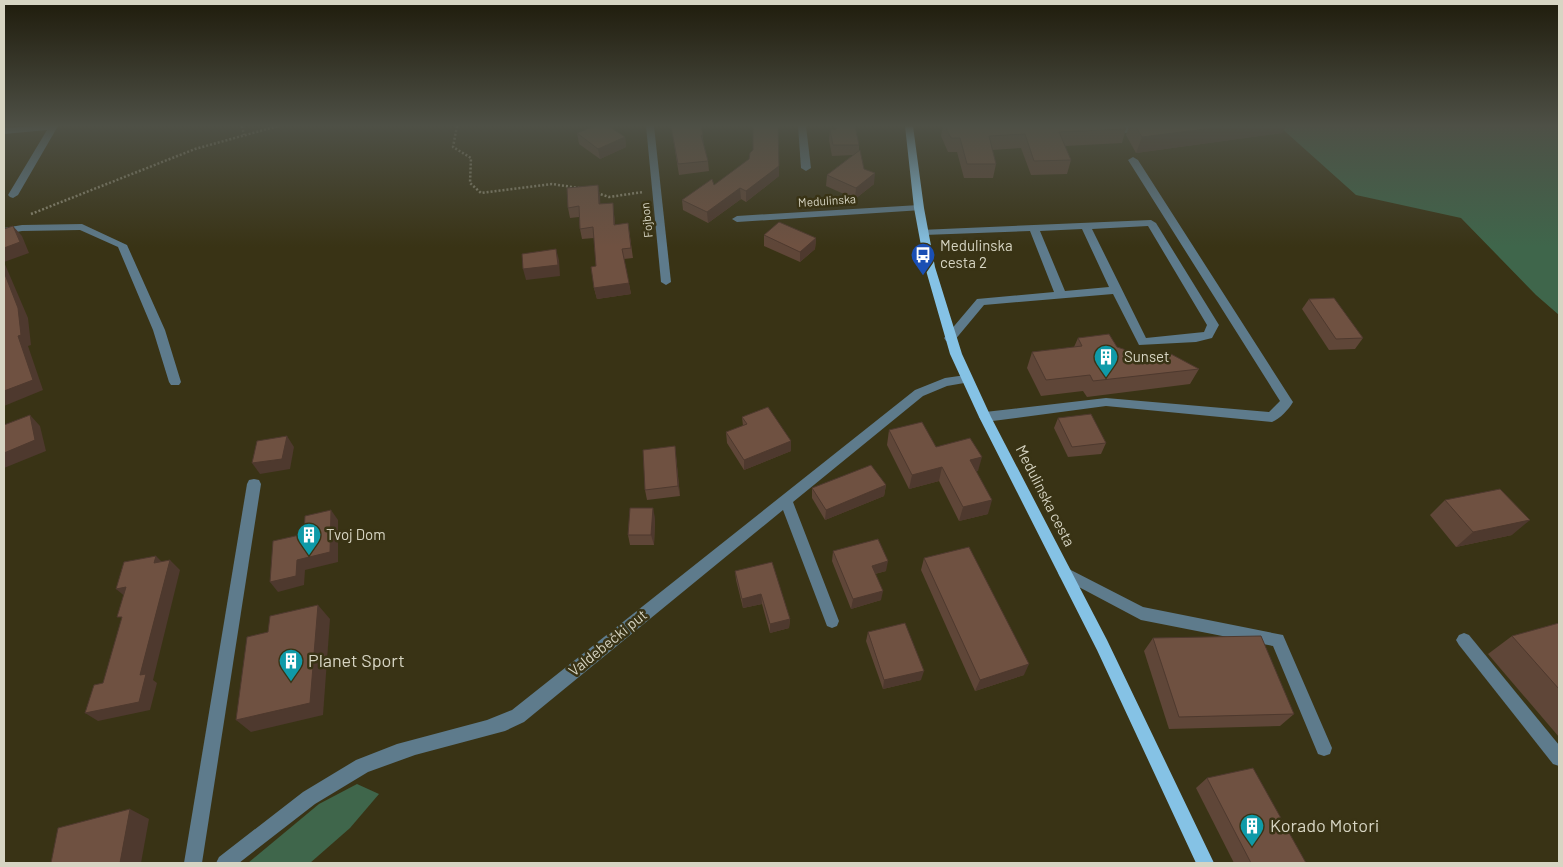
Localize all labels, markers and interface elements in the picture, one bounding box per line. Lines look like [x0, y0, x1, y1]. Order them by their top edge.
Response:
street label: Medulinska [797, 191, 856, 209]
street label: Fojbon [637, 202, 655, 238]
place label: Medulinska cesta 2 [940, 236, 1013, 271]
bus stop icon: Medulinska cesta 2 [910, 242, 936, 276]
building icon: Sunset [1093, 344, 1119, 378]
place label: Sunset [1124, 347, 1169, 365]
street label: Medulinska cesta [1013, 442, 1079, 549]
building icon: Tvoj Dom [296, 522, 322, 556]
place label: Tvoj Dom [326, 525, 386, 543]
street label: Valdebečki put [565, 605, 650, 679]
building icon: Planet Sport [278, 648, 304, 682]
place label: Planet Sport [308, 649, 405, 671]
building icon: Korado Motori [1239, 813, 1265, 847]
place label: Korado Motori [1270, 814, 1379, 836]

